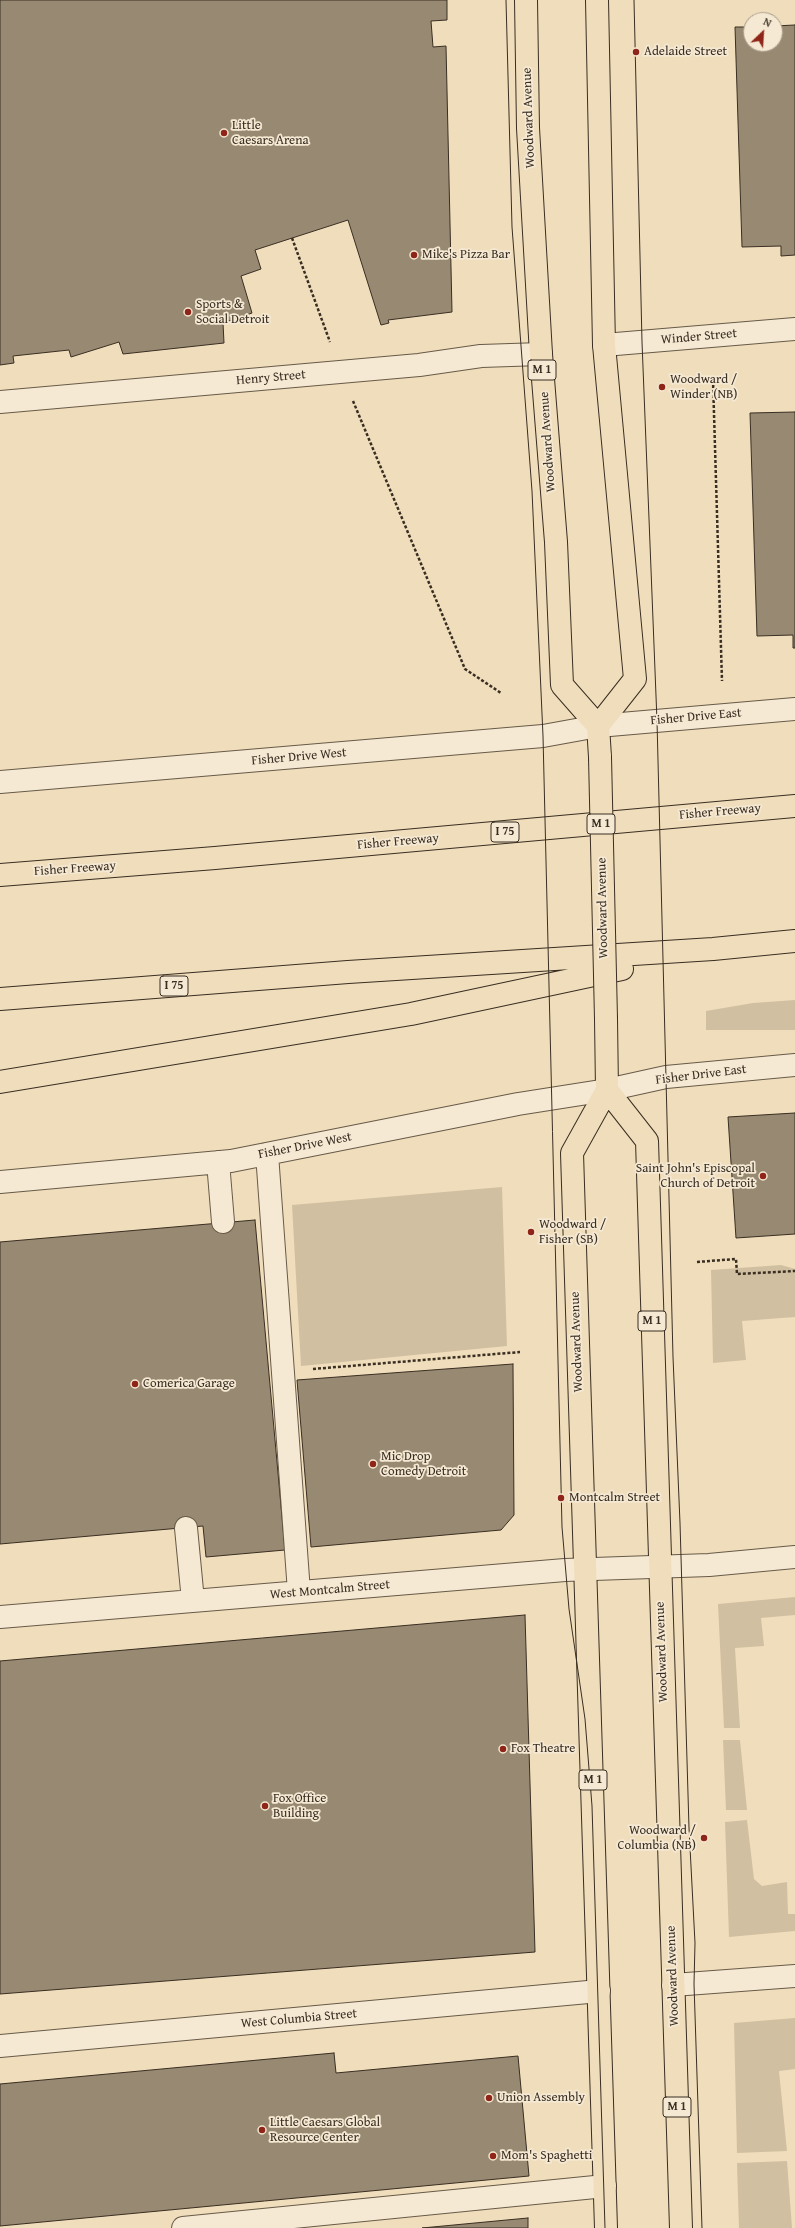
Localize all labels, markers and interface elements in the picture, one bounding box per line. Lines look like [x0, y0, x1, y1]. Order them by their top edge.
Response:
north arrow [743, 12, 783, 52]
text: N [761, 13, 774, 31]
place label: Adelaide Street [644, 44, 727, 60]
marker: Adelaide Street [631, 47, 641, 57]
street label: Woodward Avenue [519, 67, 539, 169]
place label: Little Caesars Arena [232, 118, 309, 149]
marker: Little Caesars Arena [219, 128, 229, 138]
place label: Mike's Pizza Bar [422, 247, 510, 263]
marker: Mike's Pizza Bar [409, 250, 419, 260]
place label: Sports & Social Detroit [196, 297, 270, 328]
marker: Sports & Social Detroit [183, 307, 193, 317]
street label: Winder Street [660, 326, 738, 348]
road number: M 1 [528, 360, 556, 380]
street label: Henry Street [236, 367, 306, 389]
place label: Woodward / Winder (NB) [670, 372, 737, 403]
marker: Woodward / Winder (NB) [657, 382, 667, 392]
street label: Woodward Avenue [537, 391, 559, 493]
street label: Fisher Drive East [650, 705, 742, 729]
street label: Fisher Drive West [251, 745, 347, 769]
street label: Fisher Freeway [678, 801, 762, 823]
road number: M 1 [587, 814, 615, 834]
road number: I 75 [491, 822, 519, 842]
street label: Fisher Freeway [356, 831, 440, 853]
street label: Woodward Avenue [594, 857, 612, 959]
street label: Fisher Freeway [33, 858, 117, 880]
road number: I 75 [160, 976, 188, 996]
street label: Fisher Drive East [655, 1062, 747, 1088]
street label: Fisher Drive West [257, 1129, 353, 1163]
place label: Saint John's Episcopal Church of Detroit [636, 1161, 755, 1192]
marker: Saint John's Episcopal Church of Detroit [758, 1171, 768, 1181]
place label: Woodward / Fisher (SB) [539, 1217, 606, 1248]
marker: Woodward / Fisher (SB) [526, 1227, 536, 1237]
street label: Woodward Avenue [567, 1291, 587, 1393]
road number: M 1 [638, 1311, 666, 1331]
place label: Comerica Garage [143, 1376, 235, 1392]
marker: Comerica Garage [130, 1379, 140, 1389]
place label: Mic Drop Comedy Detroit [381, 1449, 466, 1480]
marker: Mic Drop Comedy Detroit [368, 1459, 378, 1469]
place label: Montcalm Street [569, 1490, 660, 1506]
marker: Montcalm Street [556, 1493, 566, 1503]
street label: West Montcalm Street [269, 1577, 391, 1603]
street label: Woodward Avenue [652, 1601, 672, 1703]
place label: Fox Theatre [511, 1741, 575, 1757]
marker: Fox Theatre [498, 1744, 508, 1754]
road number: M 1 [579, 1770, 607, 1790]
place label: Fox Office Building [273, 1791, 326, 1822]
marker: Fox Office Building [260, 1801, 270, 1811]
place label: Woodward / Columbia (NB) [617, 1823, 696, 1854]
marker: Woodward / Columbia (NB) [699, 1833, 709, 1843]
street label: Woodward Avenue [663, 1925, 683, 2027]
street label: West Columbia Street [240, 2006, 358, 2032]
place label: Union Assembly [497, 2090, 585, 2106]
marker: Union Assembly [484, 2093, 494, 2103]
road number: M 1 [663, 2097, 691, 2117]
place label: Little Caesars Global Resource Center [270, 2115, 380, 2146]
marker: Little Caesars Global Resource Center [257, 2125, 267, 2135]
place label: Mom's Spaghetti [501, 2148, 592, 2164]
marker: Mom's Spaghetti [488, 2151, 498, 2161]

